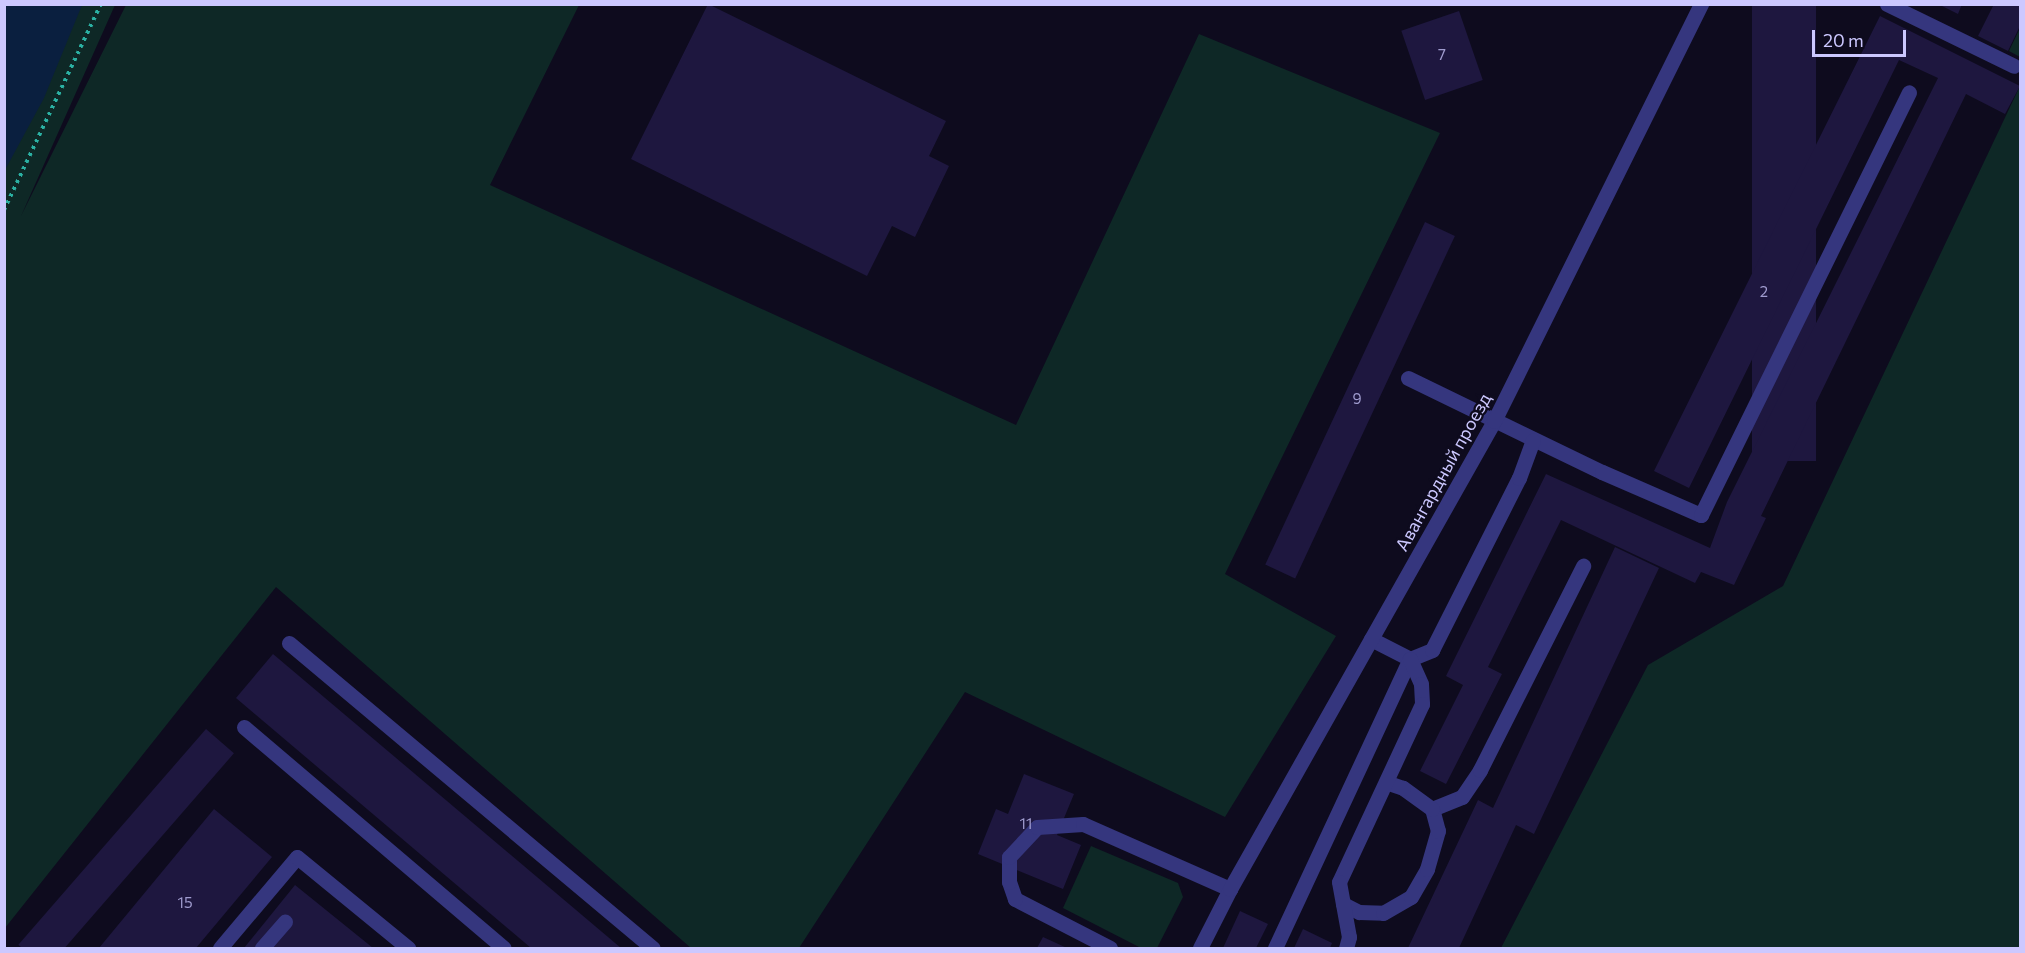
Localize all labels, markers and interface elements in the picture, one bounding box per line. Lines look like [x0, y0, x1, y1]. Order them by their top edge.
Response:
scale bar [1815, 18, 1910, 56]
text: 20 m [1823, 29, 1864, 51]
house number: 7 [1438, 46, 1446, 64]
house number: 2 [1760, 283, 1768, 301]
street label: Авангардный проезд [1391, 389, 1495, 555]
house number: 9 [1352, 390, 1362, 408]
house number: 11 [1020, 815, 1032, 833]
house number: 15 [177, 894, 193, 912]

